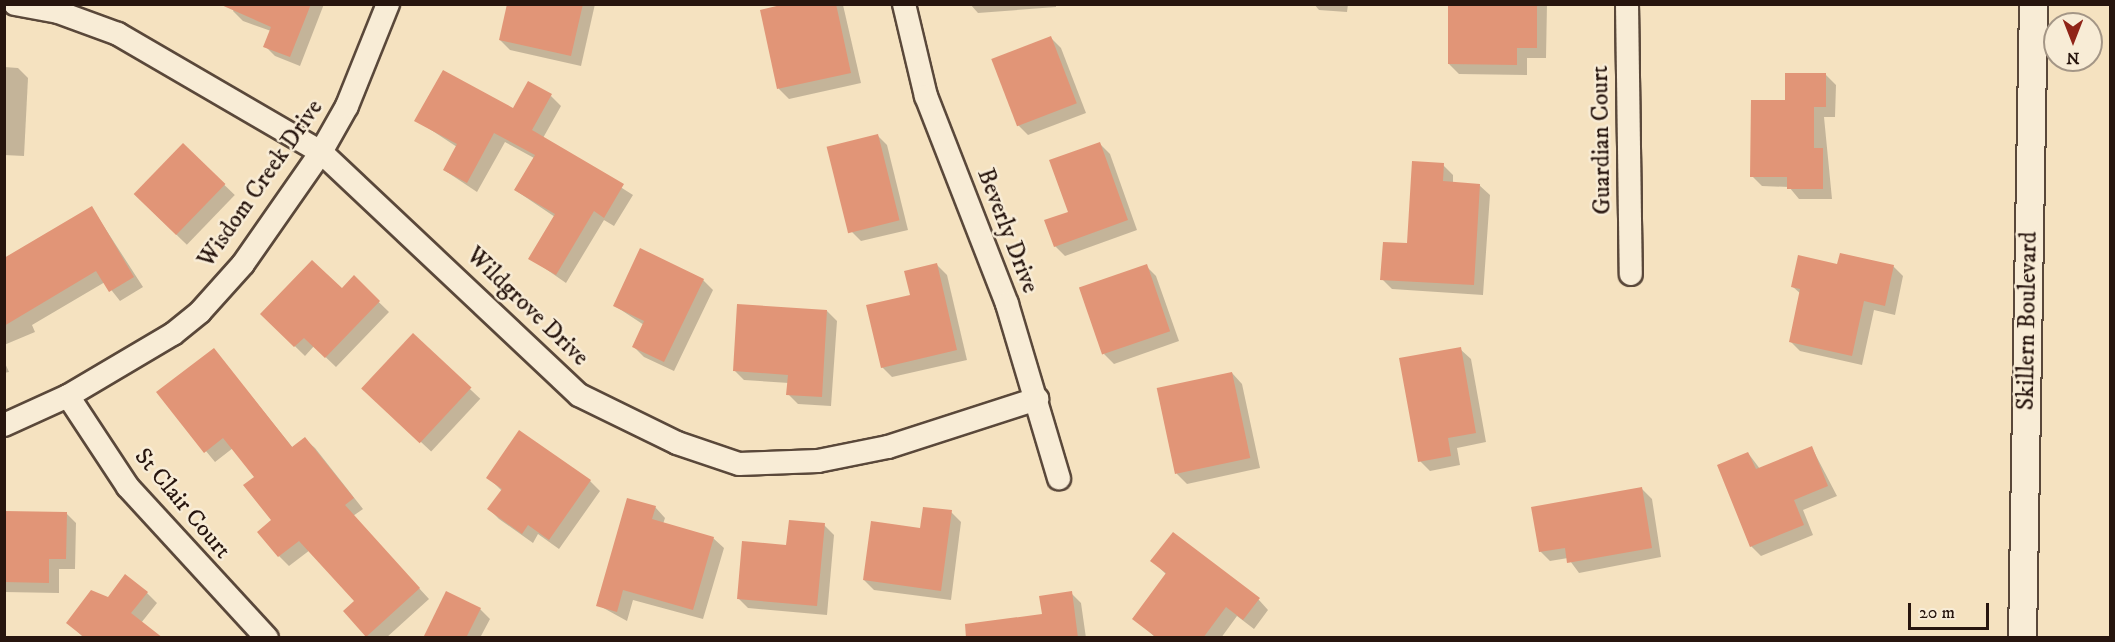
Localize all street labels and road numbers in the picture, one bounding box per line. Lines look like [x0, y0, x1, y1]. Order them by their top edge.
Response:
street label: Guardian Court [1586, 65, 1618, 215]
street label: Wisdom Creek Drive [192, 95, 330, 273]
street label: Beverly Drive [970, 165, 1044, 297]
street label: Skillern Boulevard [2012, 231, 2044, 411]
street label: Wildgrove Drive [460, 242, 594, 372]
street label: St Clair Court [128, 443, 236, 565]

